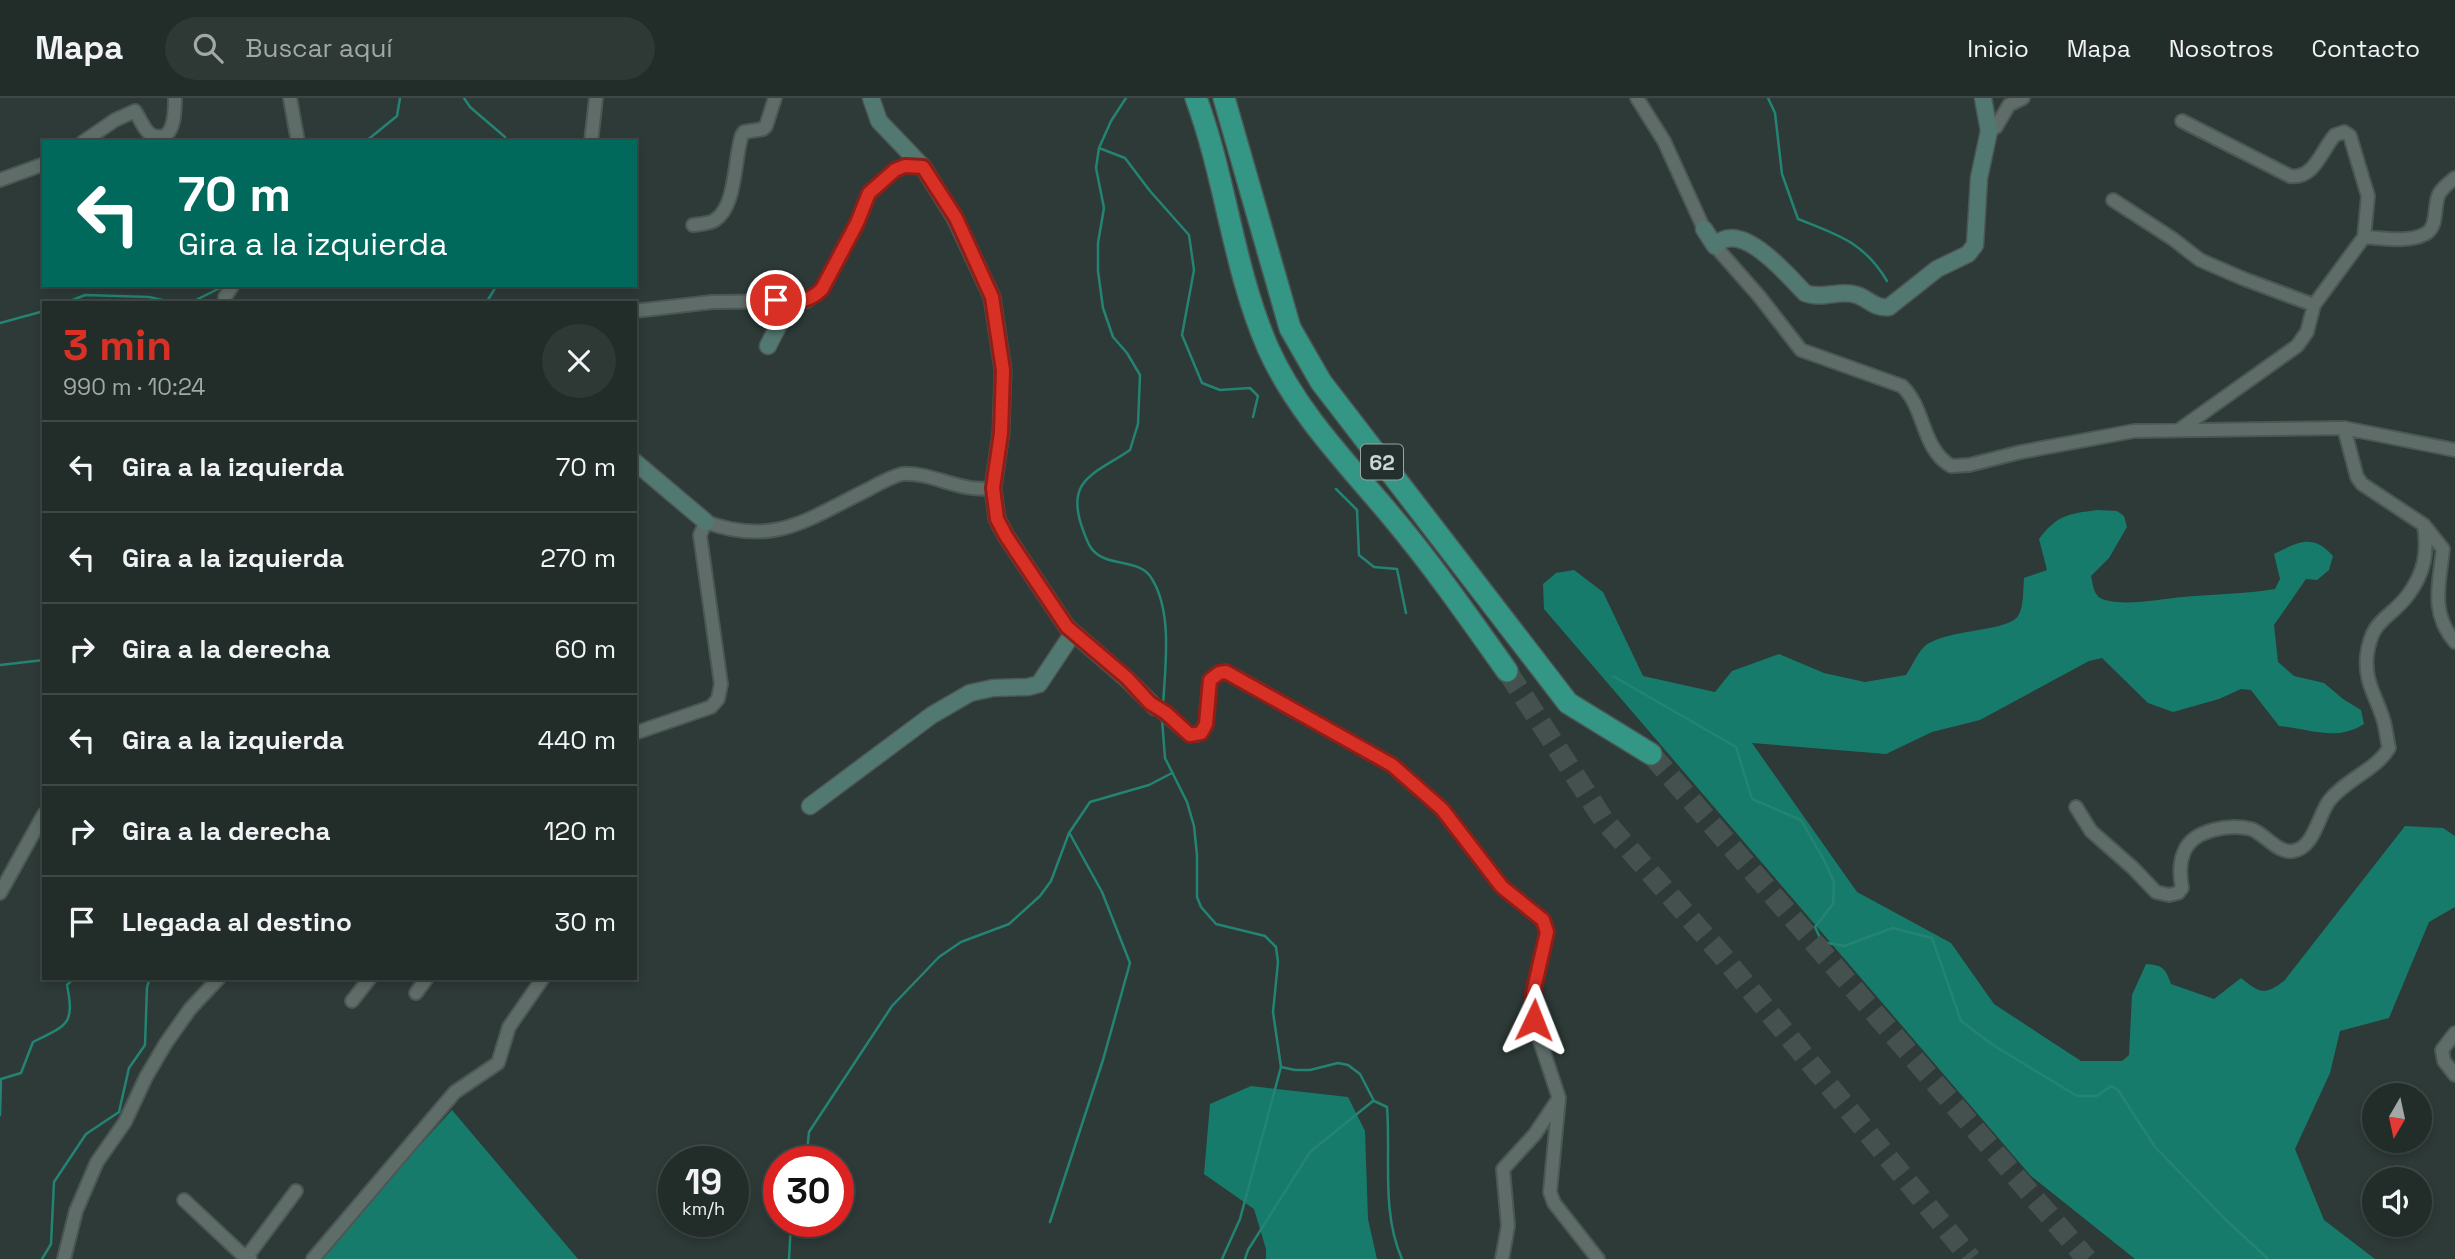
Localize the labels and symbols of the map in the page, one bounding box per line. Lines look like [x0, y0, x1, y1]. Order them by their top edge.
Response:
pin [746, 270, 806, 330]
road number: 62 [1361, 444, 1403, 480]
position arrow [1497, 983, 1571, 1057]
north arrow [2362, 1083, 2432, 1153]
speed limit sign: 30 [763, 1146, 854, 1237]

